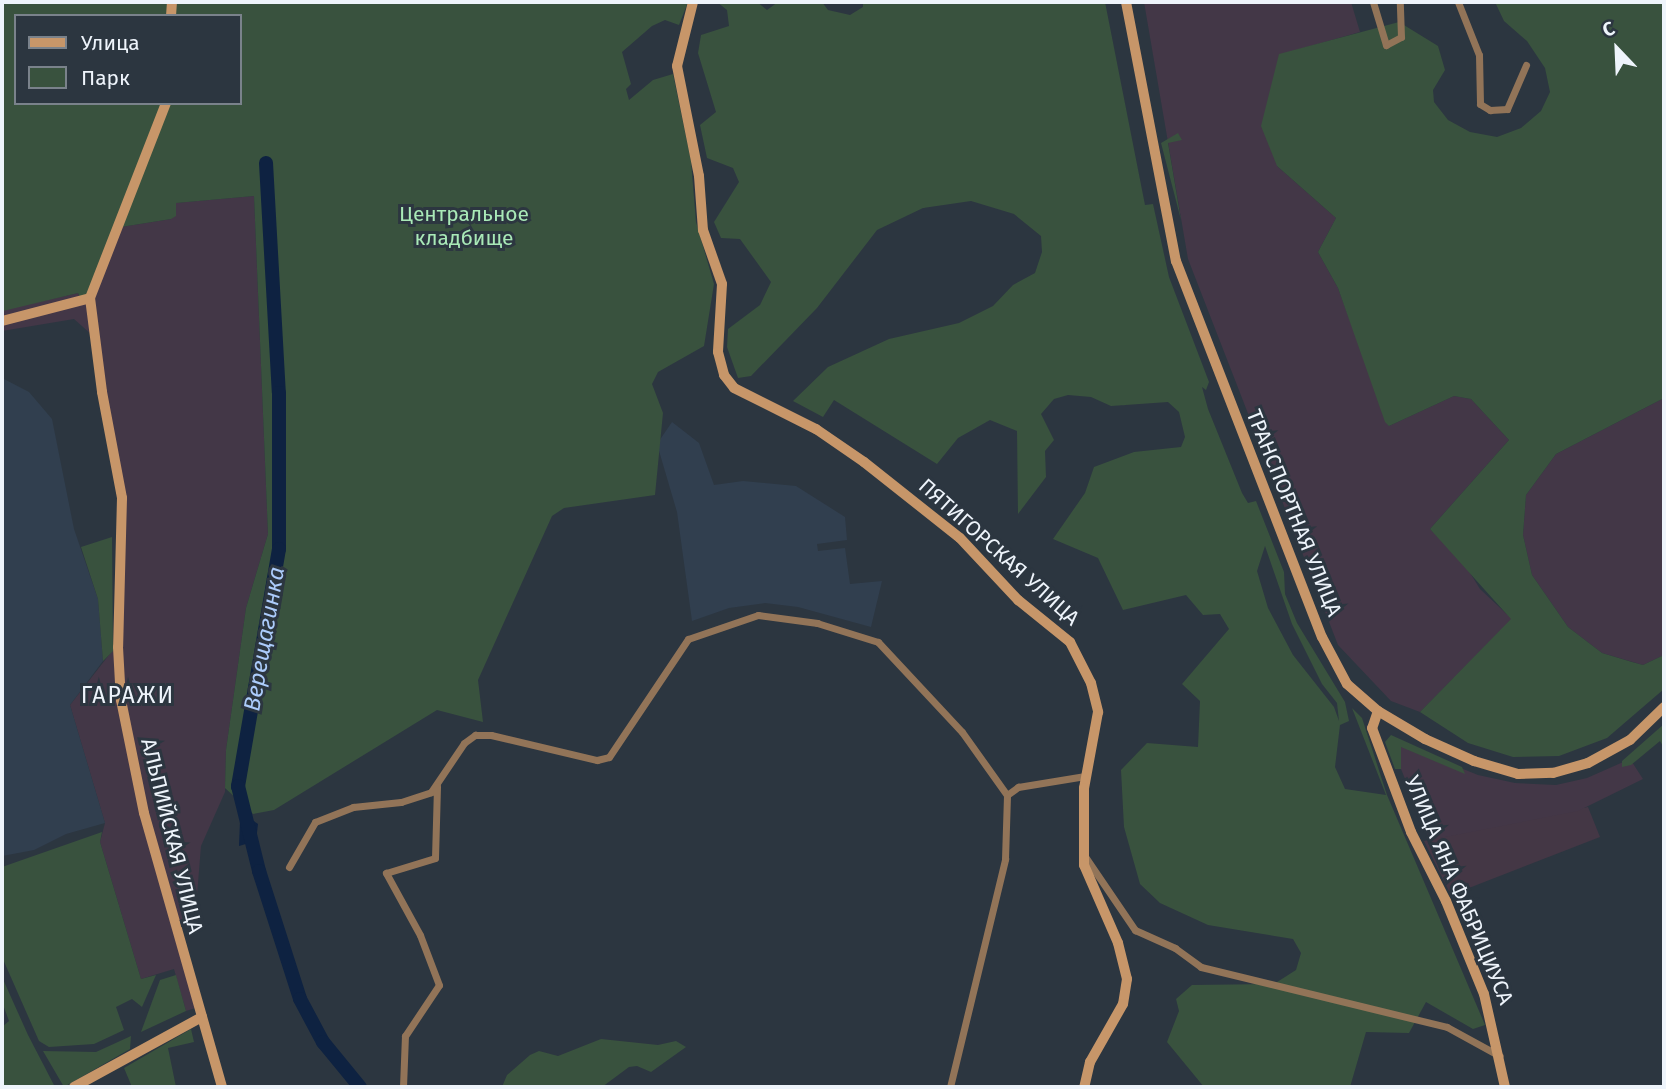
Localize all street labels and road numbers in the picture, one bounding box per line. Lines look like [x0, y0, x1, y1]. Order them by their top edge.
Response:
street label: ТРАНСПОРТНАЯ УЛИЦА [1241, 406, 1347, 620]
street label: ПЯТИГОРСКАЯ УЛИЦА [913, 473, 1085, 631]
street label: АЛЬПИЙСКАЯ УЛИЦА [136, 736, 208, 936]
street label: УЛИЦА ЯНА ФАБРИЦИУСА [1399, 772, 1519, 1008]

